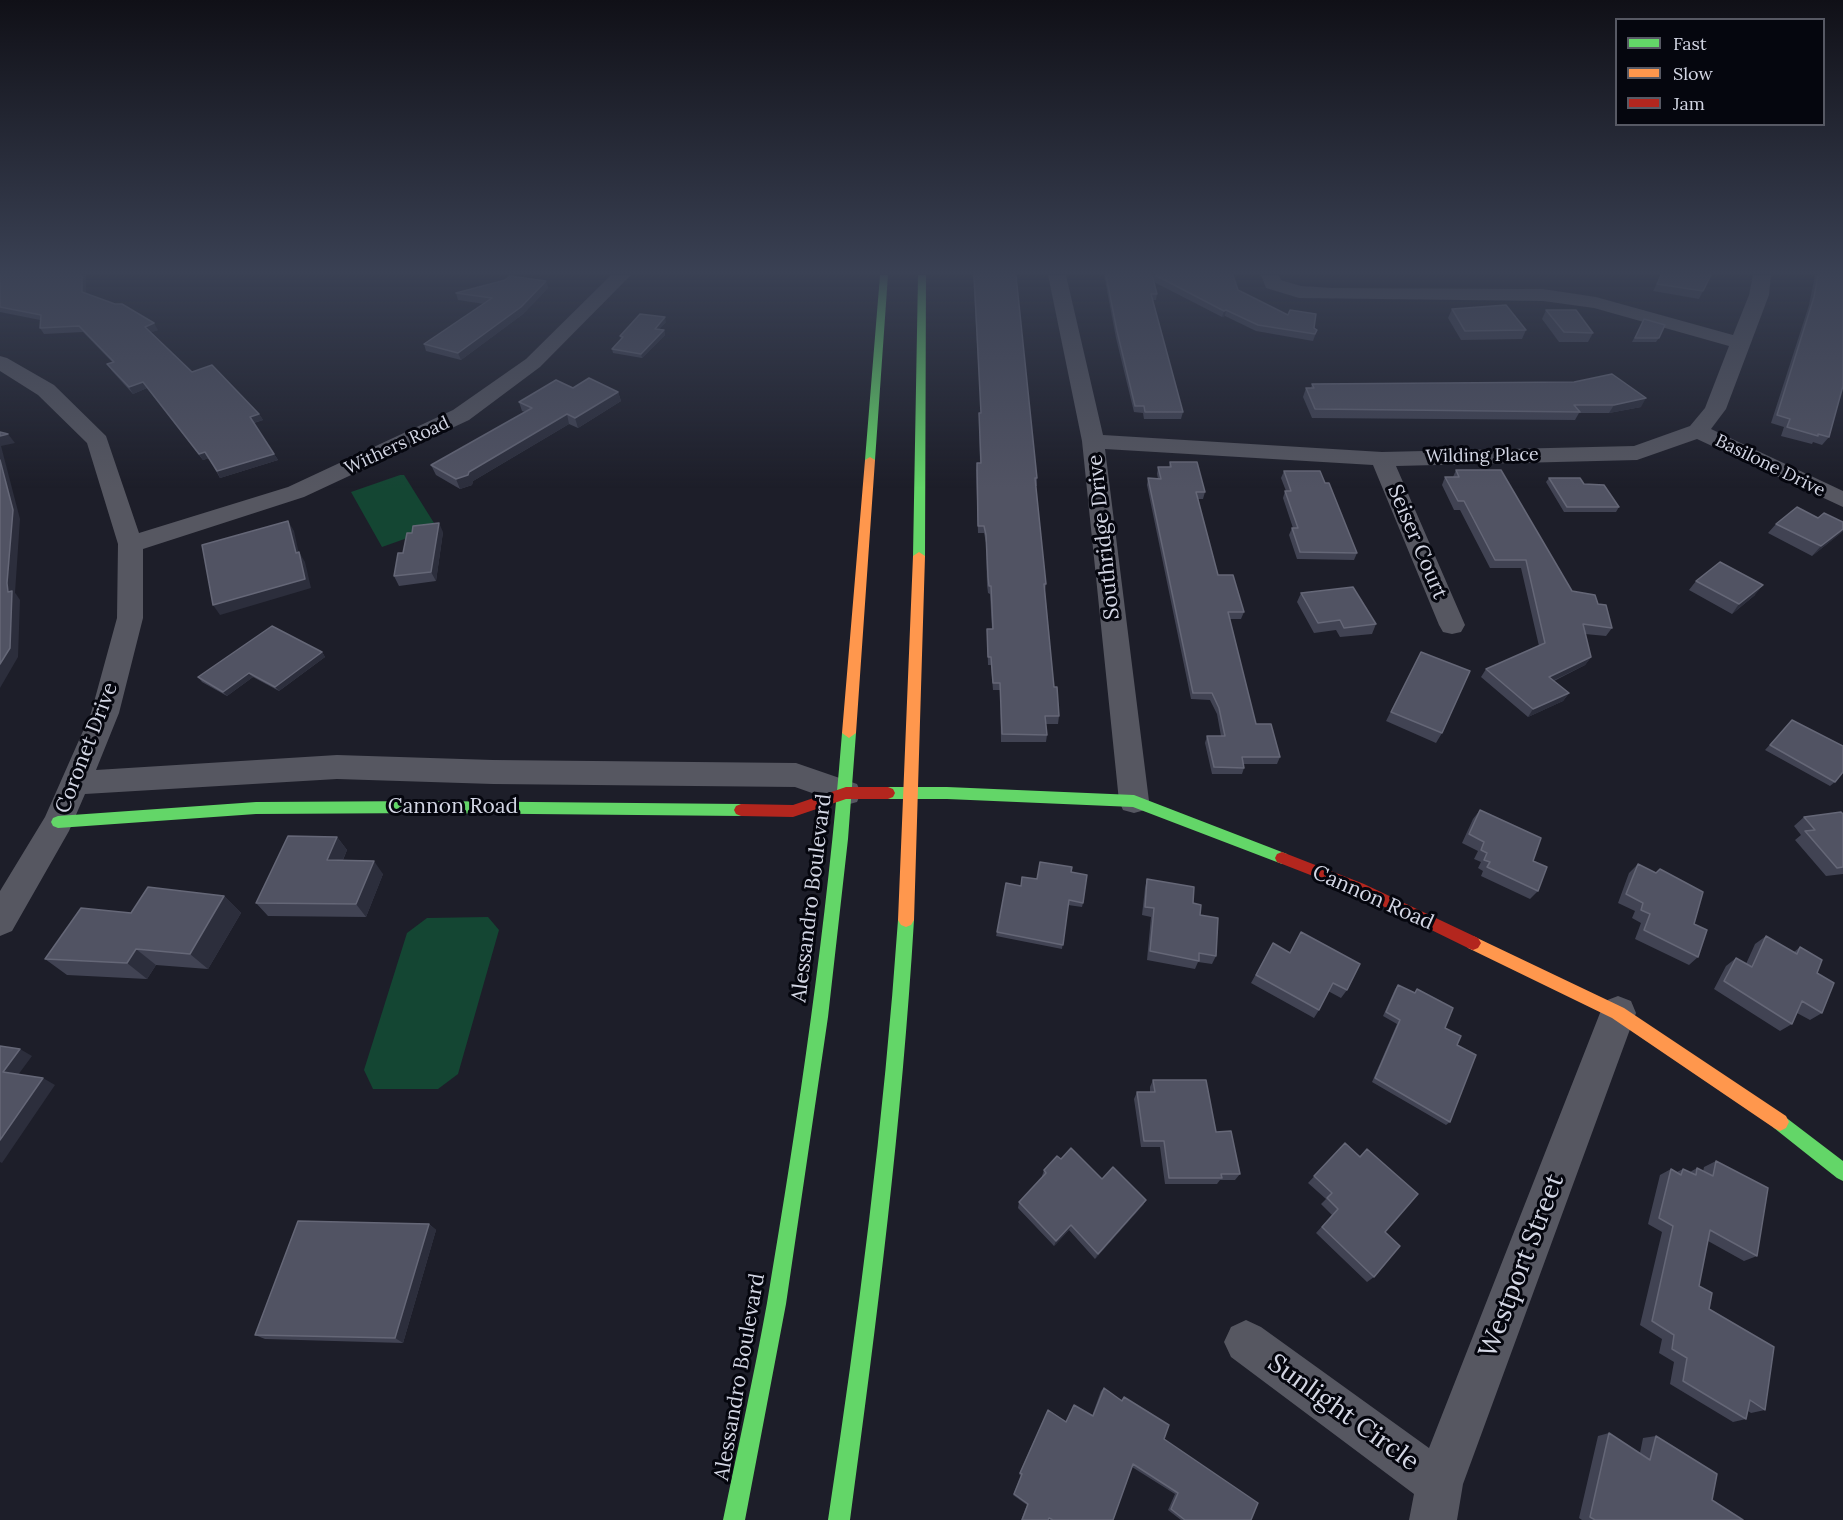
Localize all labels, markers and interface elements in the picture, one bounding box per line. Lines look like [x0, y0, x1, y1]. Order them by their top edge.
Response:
legend [1615, 18, 1825, 126]
text: Fast [1673, 32, 1707, 55]
text: Slow [1673, 62, 1713, 85]
text: Jam [1673, 92, 1705, 115]
street label: Withers Road [341, 412, 453, 480]
street label: Basilone Drive [1711, 430, 1829, 502]
street label: Wilding Place [1425, 444, 1539, 468]
street label: Southridge Drive [1083, 453, 1125, 621]
street label: Seiser Court [1382, 481, 1452, 603]
street label: Coronet Drive [50, 679, 124, 817]
street label: Alessandro Boulevard [787, 792, 837, 1004]
street label: Cannon Road [388, 794, 518, 820]
street label: Cannon Road [1308, 860, 1438, 936]
street label: Westport Street [1473, 1170, 1571, 1362]
street label: Alessandro Boulevard [709, 1271, 771, 1483]
street label: Sunlight Circle [1261, 1348, 1425, 1478]

